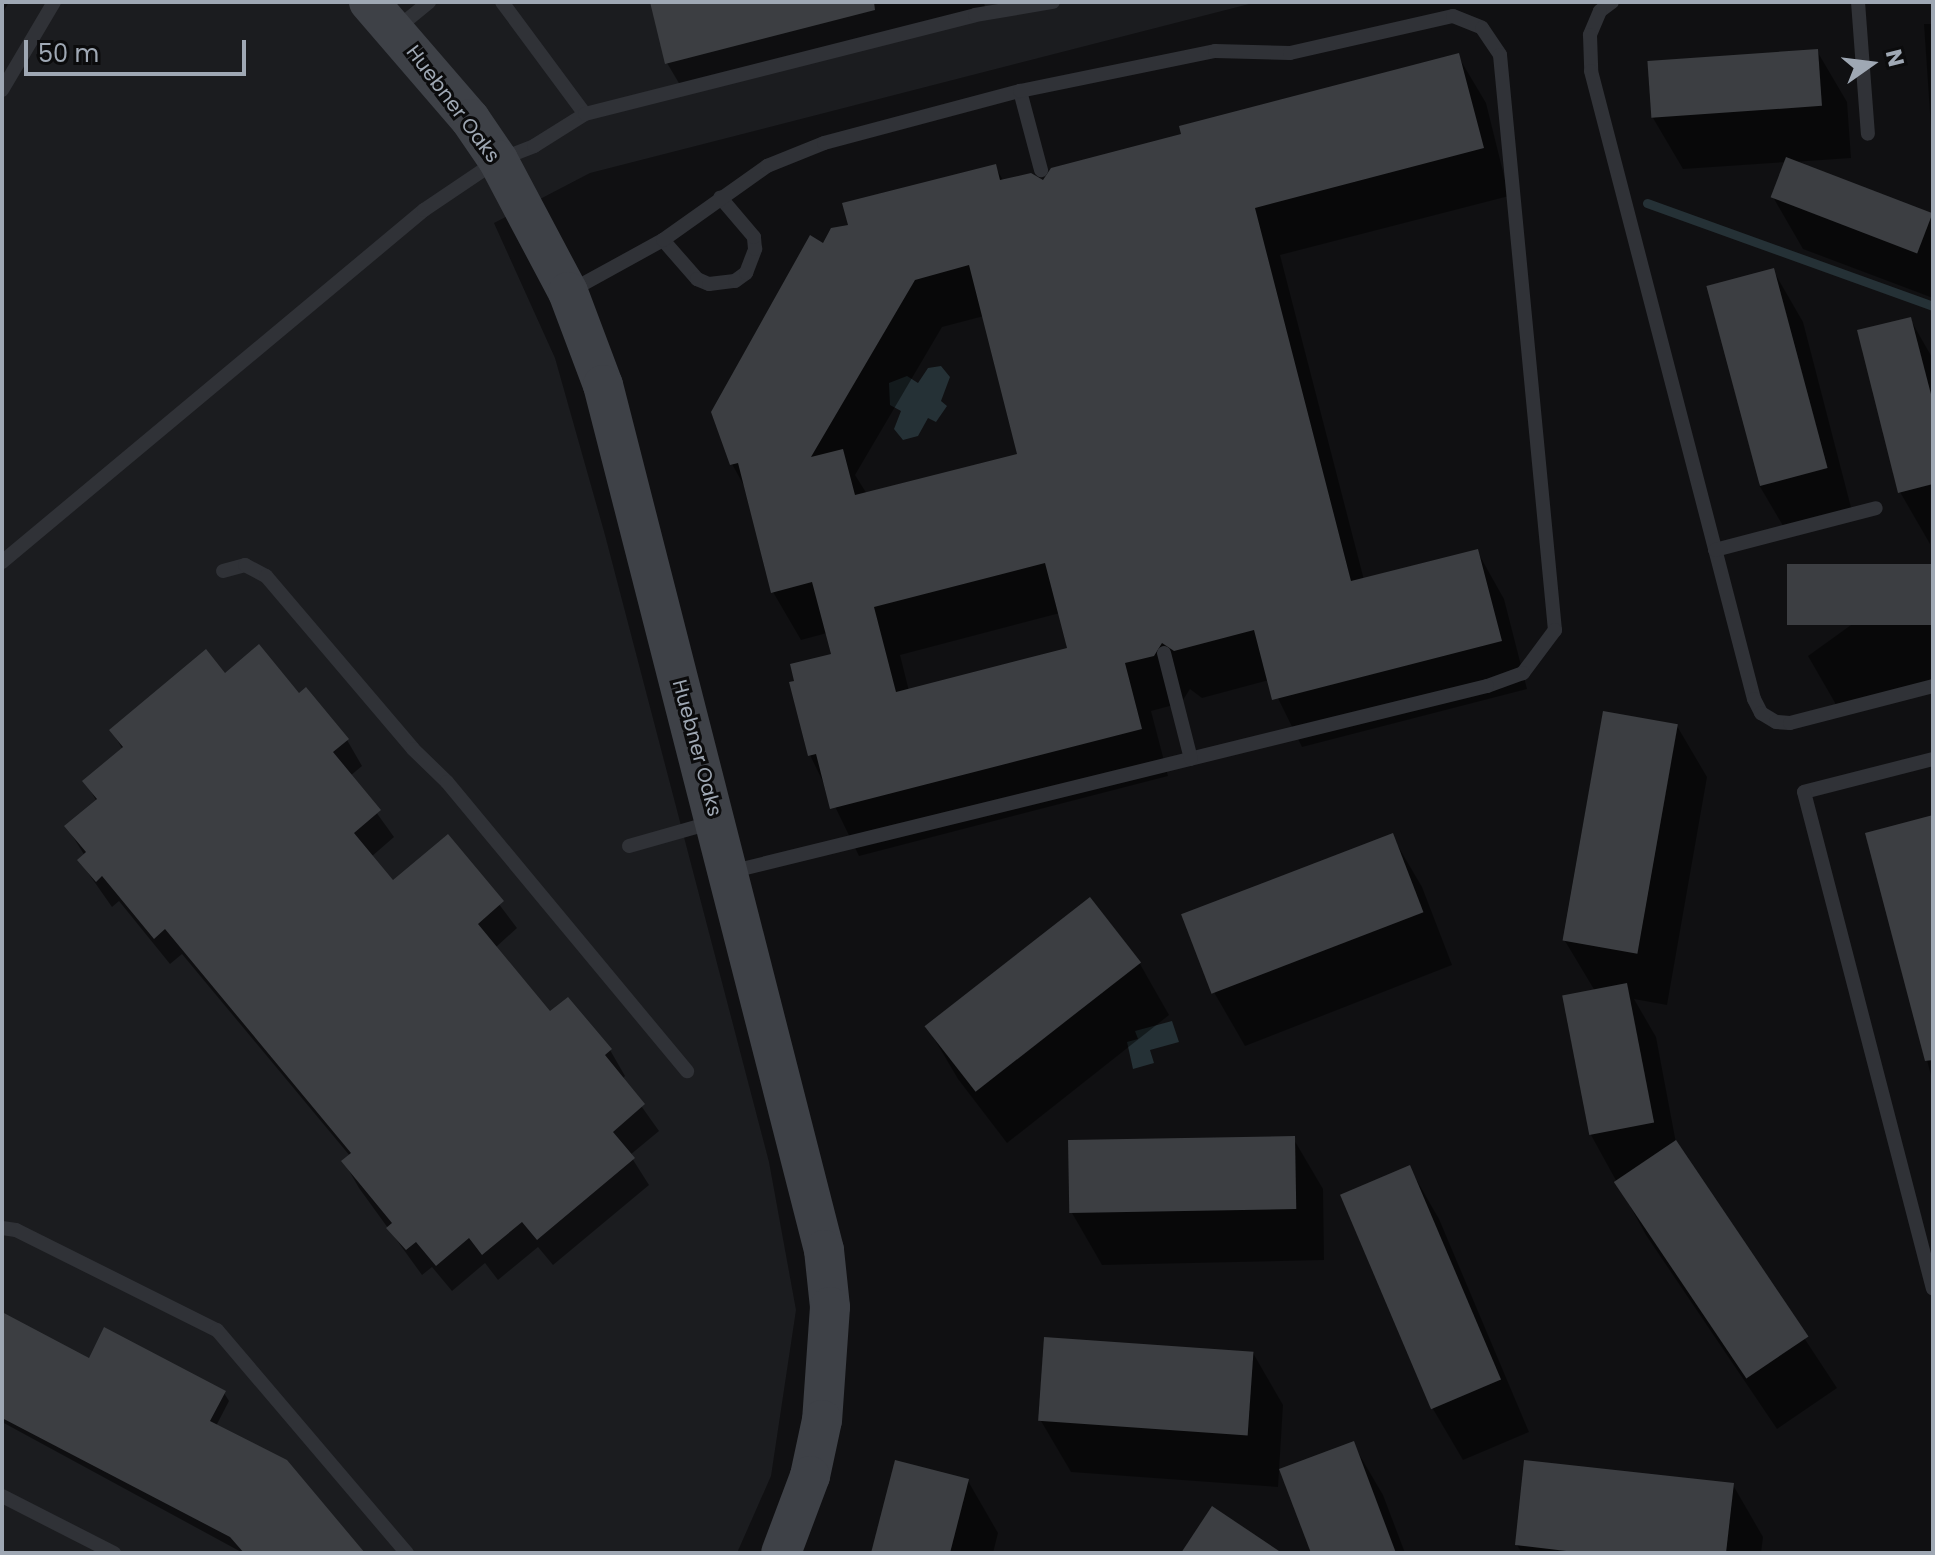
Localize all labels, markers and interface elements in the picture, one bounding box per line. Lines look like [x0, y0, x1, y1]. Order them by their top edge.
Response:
scale bar [28, 24, 250, 74]
north arrow [1831, 24, 1911, 104]
text: 50 m [38, 37, 99, 70]
street label: Huebner Oaks [401, 41, 505, 167]
text: N [1878, 46, 1912, 70]
street label: Huebner Oaks [667, 677, 727, 819]

